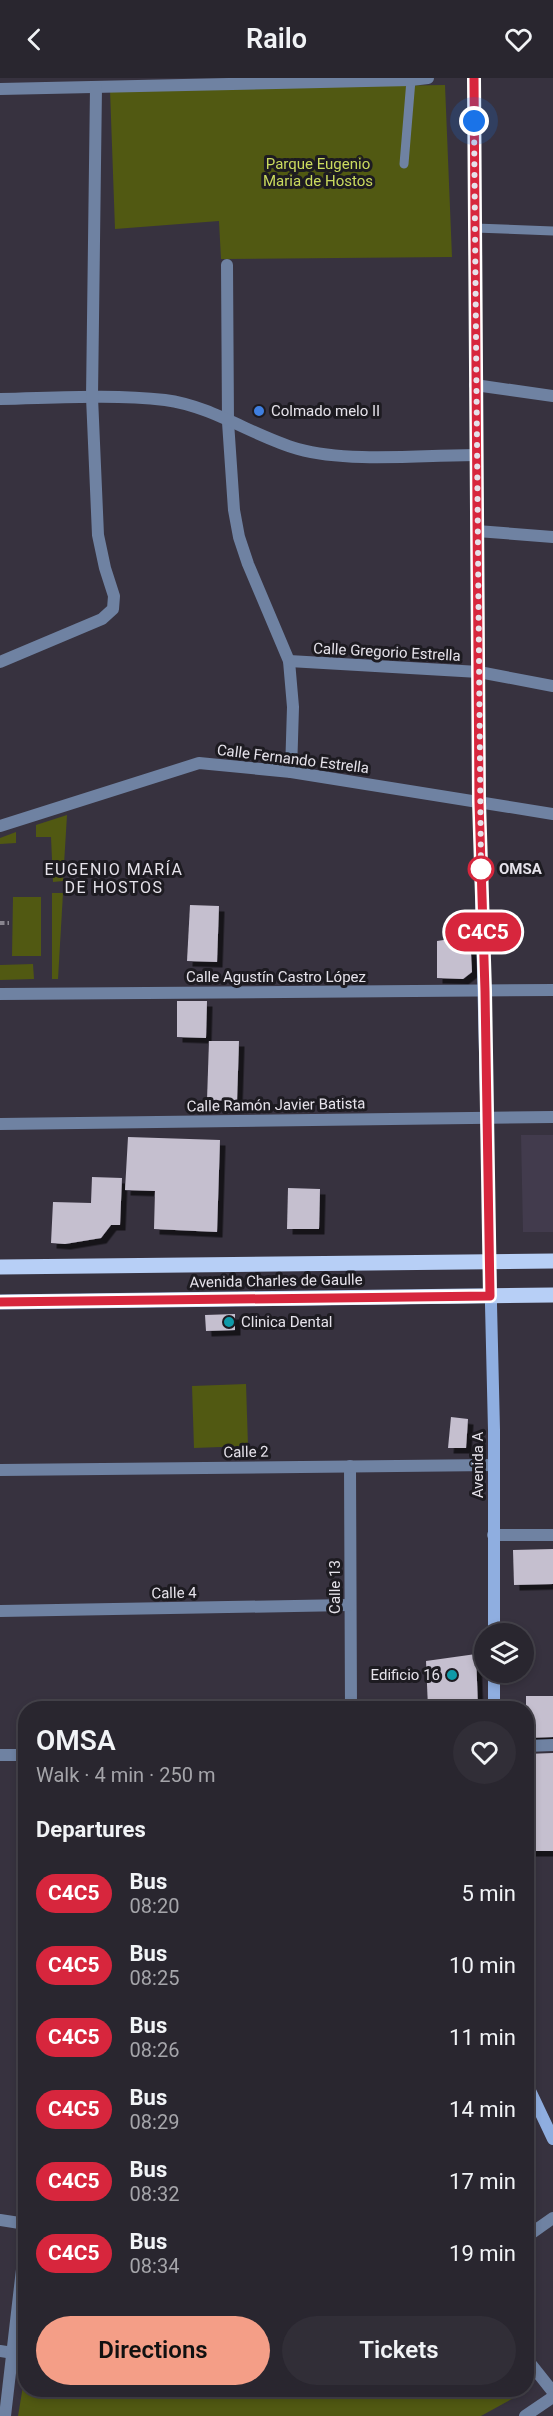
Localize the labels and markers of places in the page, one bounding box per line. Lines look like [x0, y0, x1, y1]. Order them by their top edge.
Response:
place label: Colmado melo II [271, 402, 380, 420]
marker: Colmado melo II [252, 404, 266, 418]
marker: OMSA [468, 856, 494, 882]
place label: OMSA [499, 860, 543, 878]
place label: Clinica Dental [241, 1313, 333, 1331]
marker: Clinica Dental [222, 1315, 236, 1329]
place label: Edificio 16 [371, 1666, 440, 1684]
marker: Edificio 16 [445, 1668, 459, 1682]

